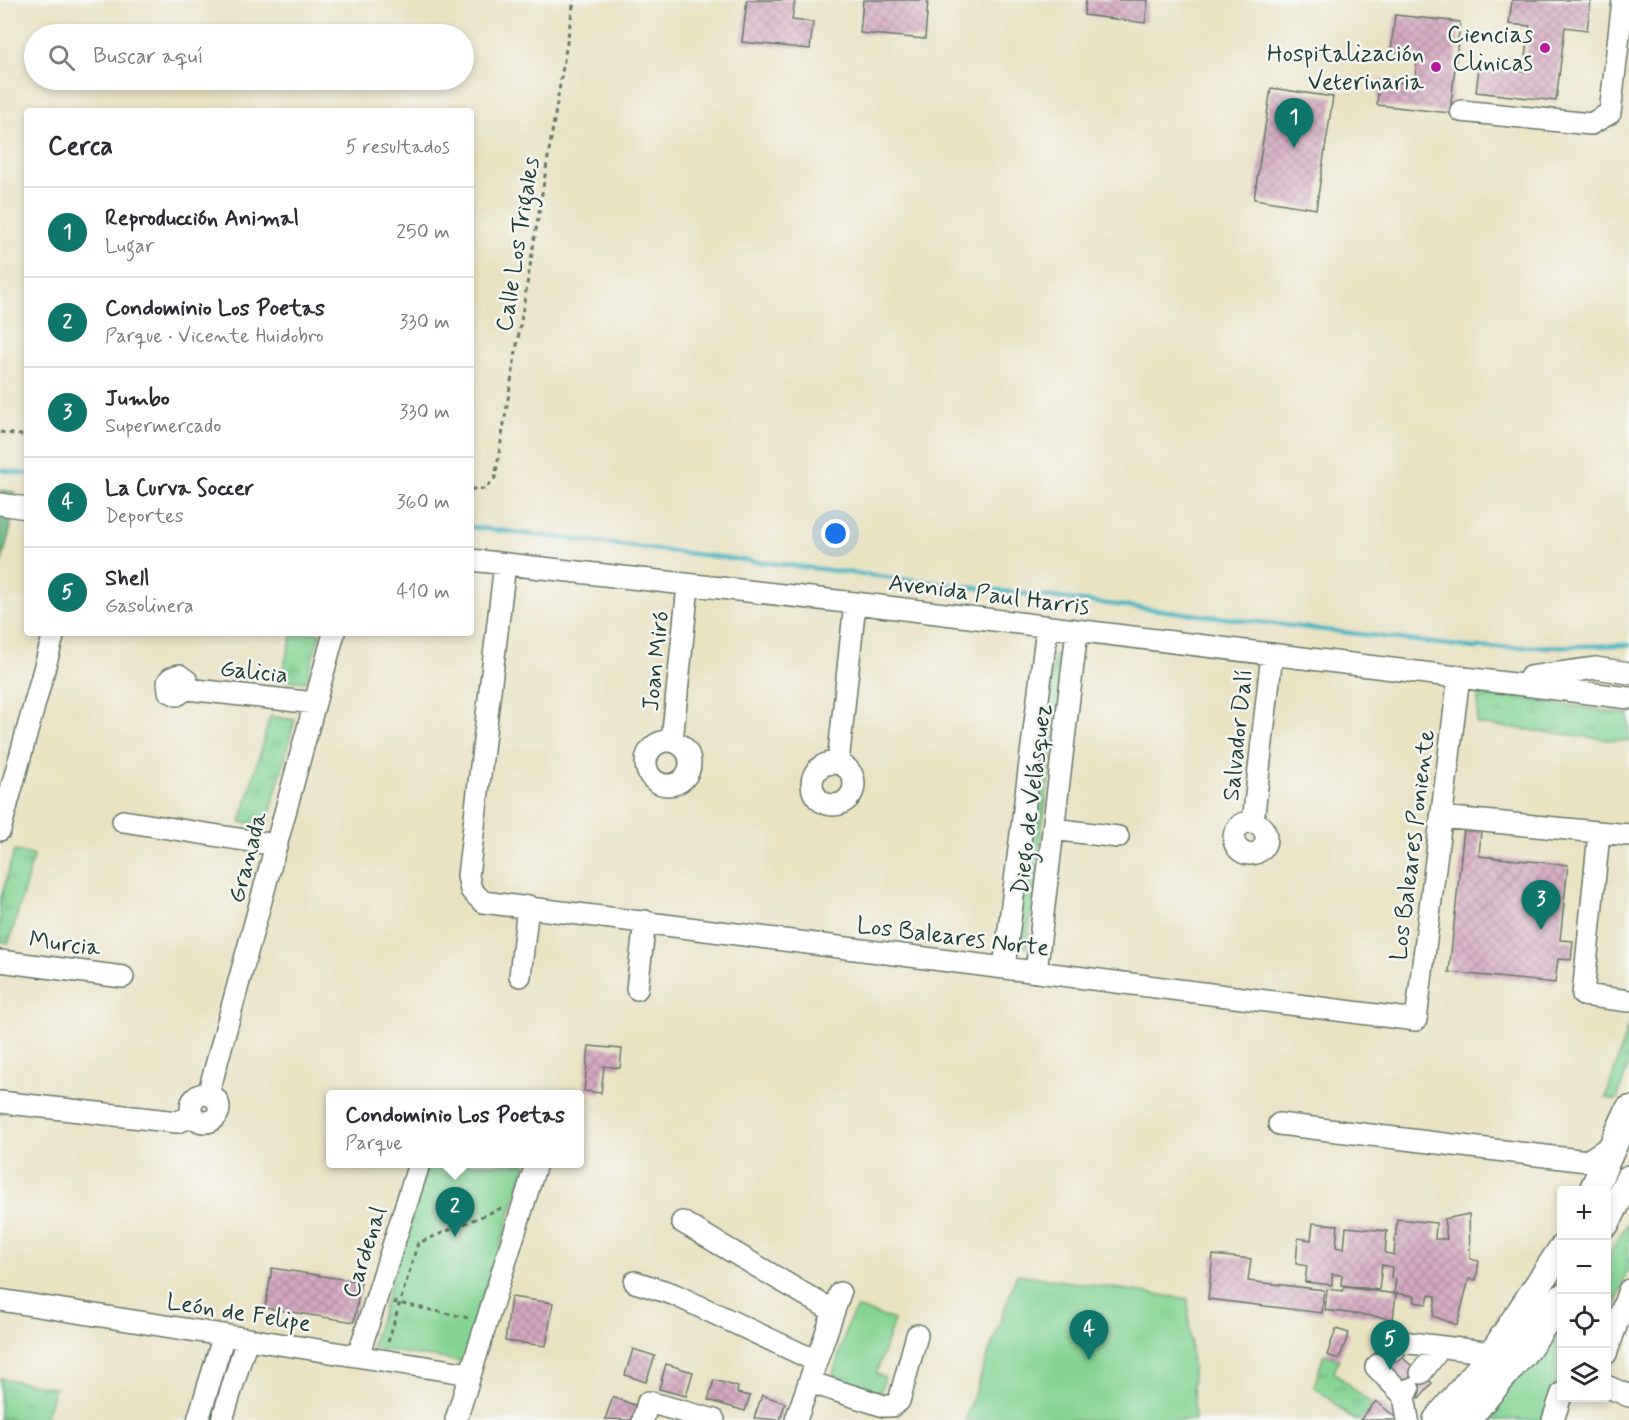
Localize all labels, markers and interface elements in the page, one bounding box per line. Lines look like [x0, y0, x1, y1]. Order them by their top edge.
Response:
place label: Ciencias Clinicas [1447, 20, 1533, 79]
search box [24, 24, 474, 90]
place label: Hospitalización Veterinaria [1267, 39, 1425, 98]
icon: search [45, 41, 78, 74]
marker: Ciencias Clinicas [1538, 41, 1552, 55]
text: Buscar aquí [93, 43, 204, 71]
marker: Hospitalización Veterinaria [1429, 60, 1443, 74]
pin: 1 [1274, 98, 1314, 148]
text: Cerca [48, 130, 113, 164]
text: 5 resultados [345, 134, 450, 161]
street label: Calle Los Trigales [489, 154, 551, 334]
text: Reproducción Animal [105, 205, 299, 233]
text: 1 [63, 219, 72, 246]
text: 250 m [396, 219, 450, 246]
text: Lugar [105, 233, 154, 260]
text: Condominio Los Poetas [105, 295, 325, 323]
text: 2 [63, 309, 72, 336]
text: 330 m [399, 309, 450, 336]
text: Parque · Vicente Huidobro [105, 323, 324, 350]
text: Jumbo [105, 385, 170, 413]
text: 3 [63, 399, 72, 426]
text: 330 m [399, 399, 450, 426]
text: Supermercado [105, 413, 221, 440]
text: La Curva Soccer [105, 475, 254, 503]
text: 4 [62, 489, 73, 516]
text: 360 m [397, 489, 450, 516]
text: Deportes [105, 503, 184, 530]
your location [821, 519, 850, 548]
text: Shell [105, 565, 149, 593]
street label: Avenida Paul Harris [887, 568, 1091, 623]
text: 5 [62, 579, 74, 606]
text: 410 m [396, 579, 450, 606]
text: Gasolinera [105, 593, 194, 620]
street label: Joan Miró [636, 610, 677, 713]
street label: Galicia [218, 654, 289, 691]
street label: Salvador Dalí [1216, 668, 1261, 803]
street label: Diego de Velásquez [1005, 702, 1063, 897]
street label: Los Baleares Poniente [1384, 728, 1443, 962]
street label: Granada [221, 808, 276, 906]
pin: 3 [1522, 880, 1560, 930]
street label: Los Baleares Norte [855, 910, 1051, 965]
street label: Murcia [27, 925, 103, 964]
popup [326, 1090, 584, 1168]
text: Condominio Los Poetas [345, 1102, 565, 1130]
text: Parque [345, 1130, 403, 1157]
map controls [1557, 1186, 1611, 1402]
button: + [1557, 1186, 1611, 1240]
pin: 2 [436, 1188, 474, 1237]
street label: Cardenal [336, 1203, 395, 1302]
button: − [1557, 1240, 1611, 1294]
street label: León de Felipe [164, 1287, 313, 1340]
button: locate [1557, 1294, 1611, 1348]
pin: 4 [1070, 1310, 1108, 1360]
pin: 5 [1370, 1320, 1410, 1370]
button: layers [1557, 1348, 1611, 1402]

